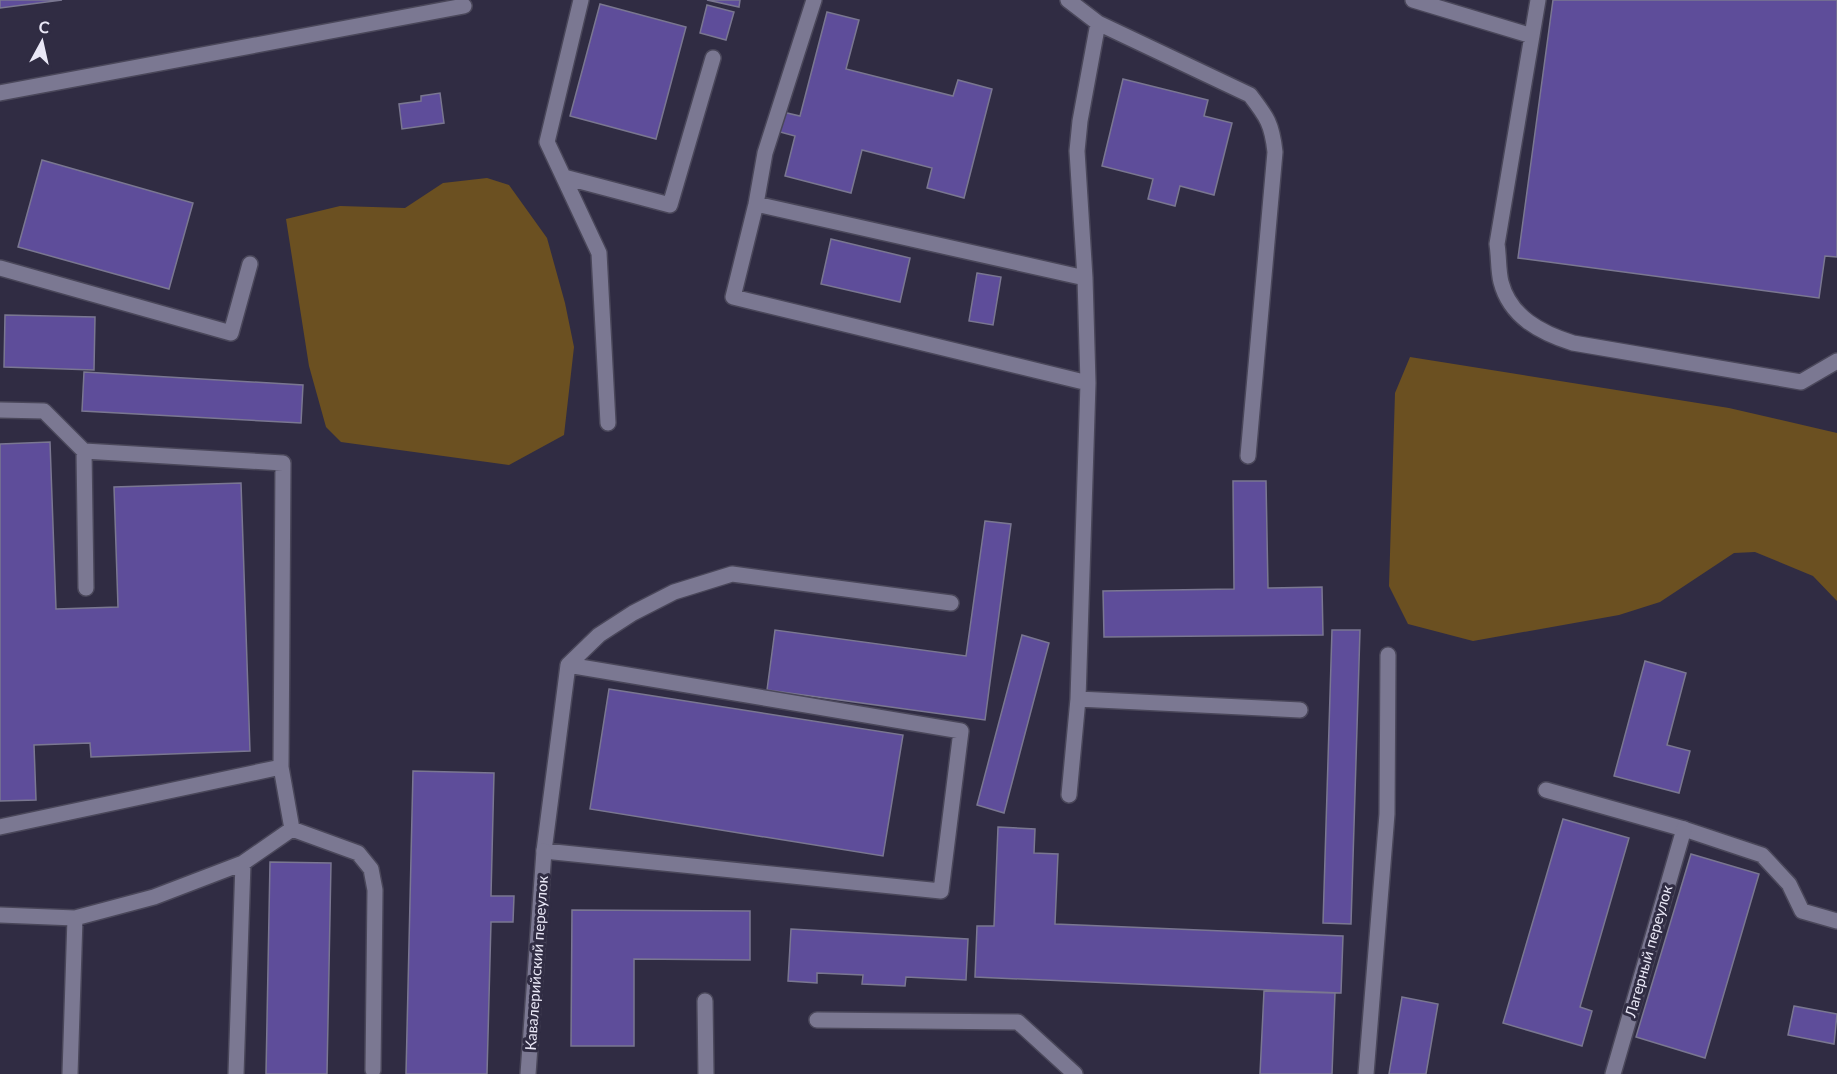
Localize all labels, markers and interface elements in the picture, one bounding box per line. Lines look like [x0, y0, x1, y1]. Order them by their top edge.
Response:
north arrow [12, 12, 72, 72]
text: С [38, 17, 51, 37]
street label: Кавалерийский переулок [521, 875, 551, 1051]
street label: Лагерный переулок [1620, 883, 1676, 1020]

